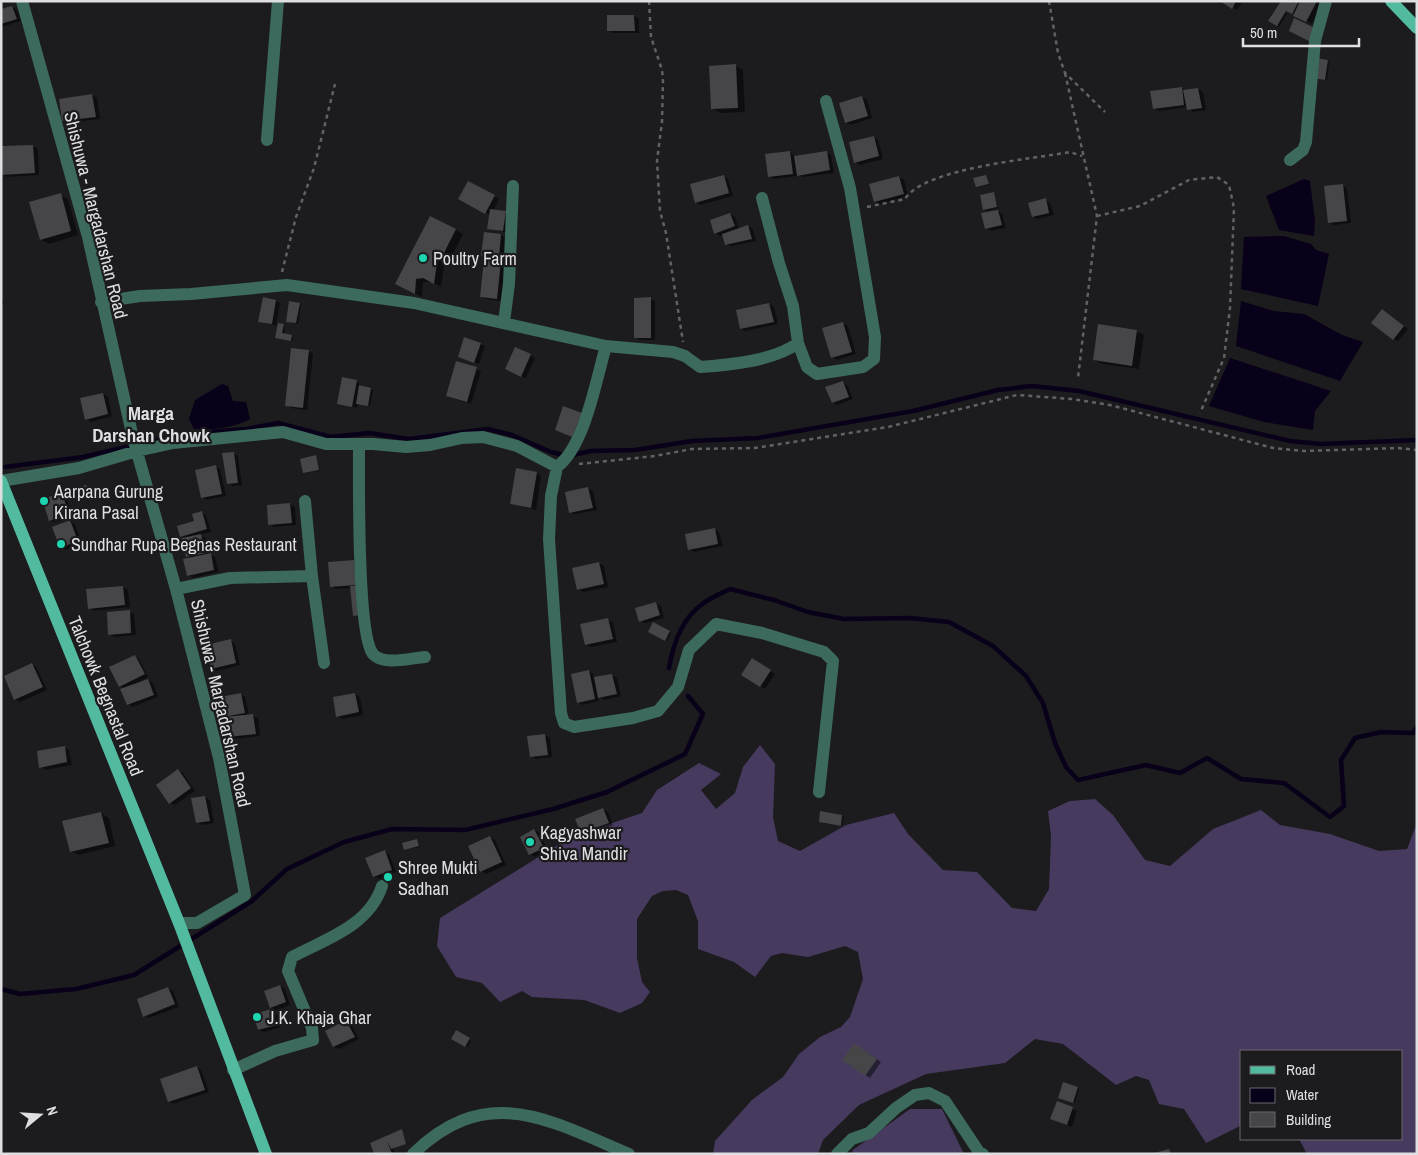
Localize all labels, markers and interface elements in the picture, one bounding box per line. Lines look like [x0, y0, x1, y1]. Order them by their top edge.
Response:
scale bar [1243, 15, 1359, 47]
text: 50 m [1250, 22, 1277, 43]
street label: Shishuwa - Margadarshan Road [58, 109, 134, 321]
place label: Poultry Farm [433, 246, 517, 271]
marker: Poultry Farm [417, 252, 429, 264]
district label: Marga Darshan Chowk [92, 400, 210, 448]
place label: Aarpana Gurung Kirana Pasal [53, 479, 164, 525]
marker: Aarpana Gurung Kirana Pasal [38, 495, 50, 507]
place label: Sundhar Rupa Begnas Restaurant [71, 532, 297, 557]
marker: Sundhar Rupa Begnas Restaurant [55, 538, 67, 550]
street label: Shishuwa - Margadarshan Road [185, 597, 257, 809]
street label: Talchowk Begnastal Road [63, 612, 149, 780]
place label: Kagyashwar Shiva Mandir [540, 820, 628, 866]
marker: Kagyashwar Shiva Mandir [524, 836, 536, 848]
place label: Shree Mukti Sadhan [398, 855, 478, 901]
marker: Shree Mukti Sadhan [382, 871, 394, 883]
place label: J.K. Khaja Ghar [267, 1005, 371, 1030]
marker: J.K. Khaja Ghar [251, 1011, 263, 1023]
legend [1240, 1050, 1403, 1140]
text: Road [1286, 1059, 1315, 1080]
text: Water [1286, 1084, 1318, 1105]
north arrow [15, 1090, 65, 1140]
text: N [43, 1104, 62, 1118]
text: Building [1286, 1109, 1331, 1130]

